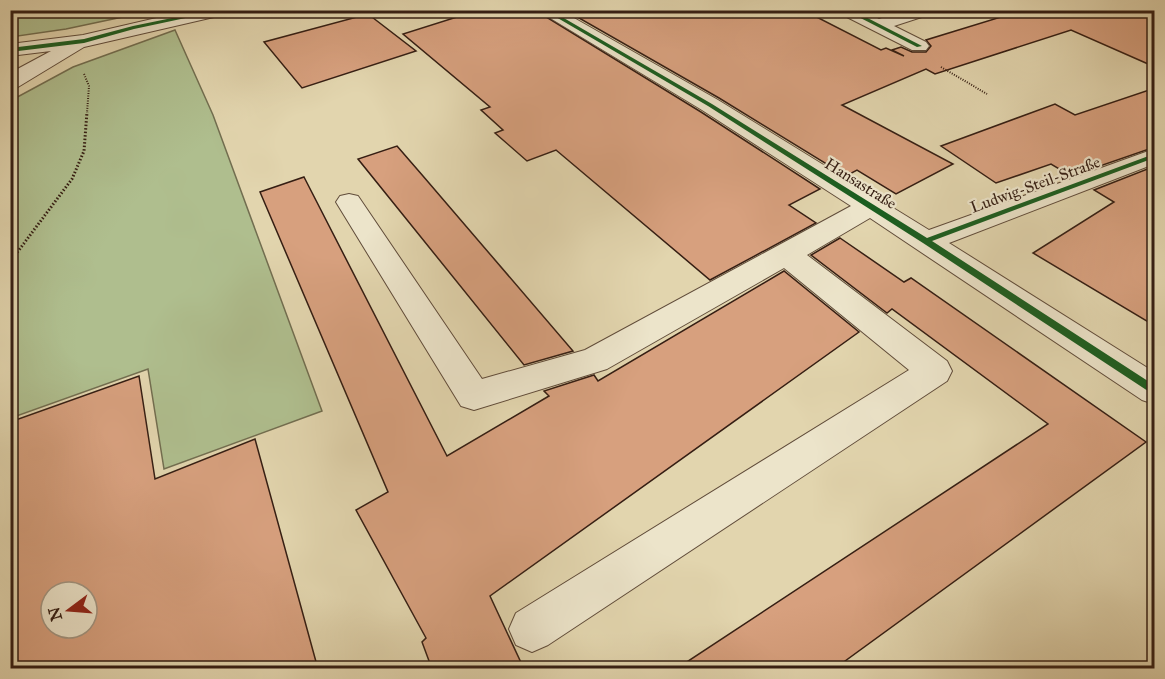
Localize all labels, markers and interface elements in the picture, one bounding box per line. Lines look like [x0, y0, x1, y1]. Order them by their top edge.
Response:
street label: Ludwig-Steil-Straße [968, 152, 1103, 218]
street label: Hansastraße [821, 154, 900, 213]
north arrow [39, 580, 99, 640]
text: N [44, 604, 66, 623]

